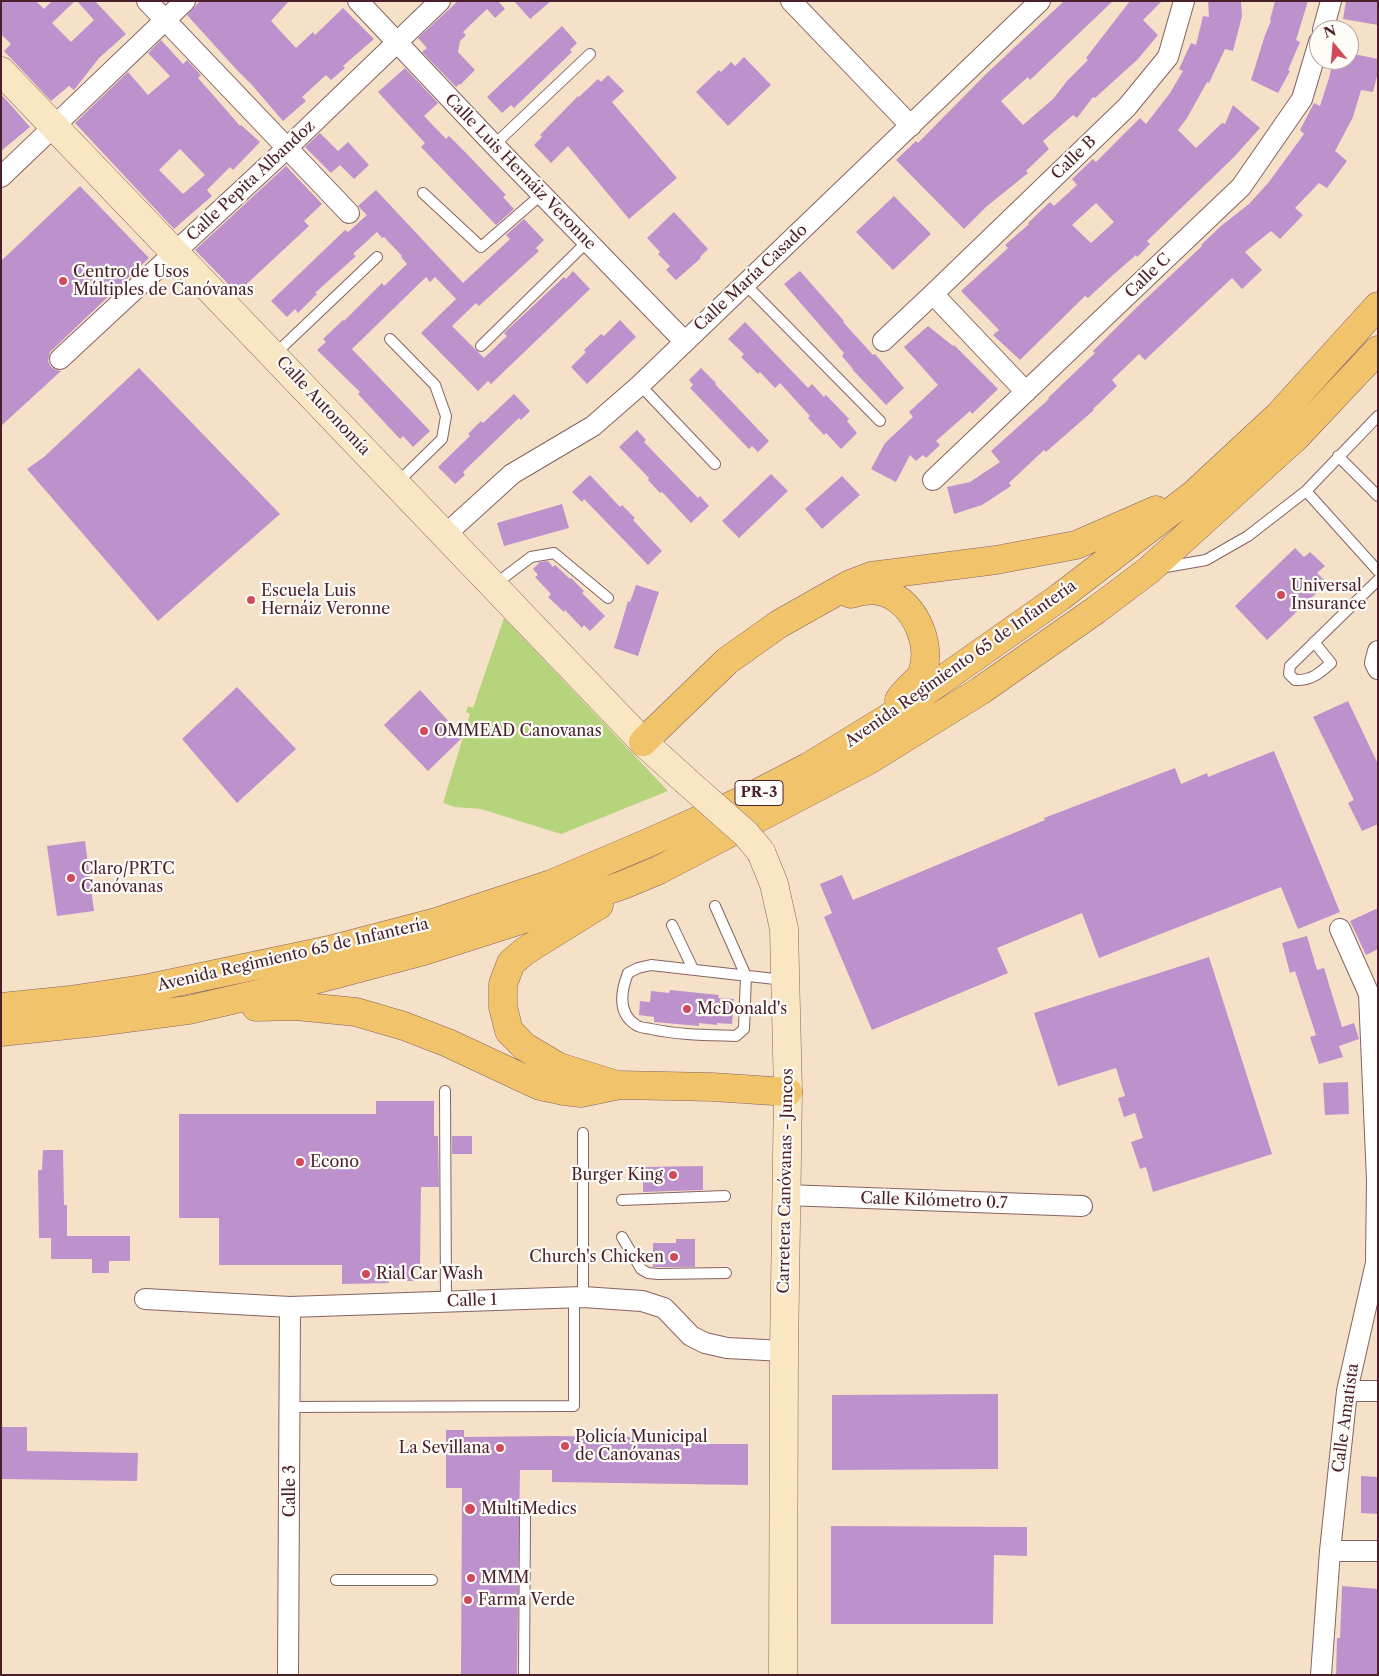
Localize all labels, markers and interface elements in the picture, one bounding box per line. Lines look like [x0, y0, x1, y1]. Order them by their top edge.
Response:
north arrow [1309, 20, 1359, 70]
text: N [1321, 21, 1338, 42]
street label: Calle Luis Hernáiz Veronne [440, 90, 600, 254]
street label: Calle Pepita Albandoz [183, 117, 319, 245]
street label: Calle B [1048, 132, 1100, 184]
street label: Calle María Casado [690, 221, 812, 335]
street label: Calle C [1121, 250, 1175, 302]
place label: Centro de Usos Múltiples de Canóvanas [73, 262, 254, 300]
marker: Centro de Usos Múltiples de Canóvanas [57, 275, 69, 287]
street label: Calle Autonomía [272, 352, 374, 460]
street label: Avenida Regimiento 65 de Infantería [842, 576, 1080, 752]
place label: Universal Insurance [1291, 576, 1366, 614]
place label: Escuela Luis Hernáiz Veronne [261, 581, 390, 619]
marker: Universal Insurance [1275, 589, 1287, 601]
marker: Escuela Luis Hernáiz Veronne [245, 594, 257, 606]
place label: OMMEAD Canovanas [434, 721, 602, 741]
marker: OMMEAD Canovanas [418, 725, 430, 737]
road number: PR-3 [735, 780, 783, 806]
place label: Claro/PRTC Canóvanas [81, 859, 175, 897]
marker: Claro/PRTC Canóvanas [65, 872, 77, 884]
street label: Avenida Regimiento 65 de Infantería [155, 914, 431, 996]
place label: McDonald's [697, 999, 787, 1019]
marker: McDonald's [681, 1003, 693, 1015]
street label: Carretera Canóvanas - Juncos [774, 1068, 798, 1294]
place label: Econo [310, 1152, 359, 1172]
marker: Econo [294, 1156, 306, 1168]
place label: Burger King [571, 1165, 663, 1185]
marker: Burger King [667, 1169, 679, 1181]
street label: Calle Kilómetro 0.7 [860, 1189, 1008, 1213]
place label: Church's Chicken [529, 1247, 664, 1267]
marker: Church's Chicken [668, 1251, 680, 1263]
place label: Rial Car Wash [376, 1264, 483, 1284]
marker: Rial Car Wash [360, 1268, 372, 1280]
street label: Calle 1 [447, 1291, 497, 1311]
street label: Calle Amatista [1329, 1362, 1363, 1474]
place label: Policía Municipal de Canóvanas [575, 1427, 708, 1465]
place label: La Sevillana [399, 1438, 490, 1458]
marker: Policía Municipal de Canóvanas [559, 1440, 571, 1452]
marker: La Sevillana [494, 1442, 506, 1454]
street label: Calle 3 [280, 1465, 300, 1517]
place label: MultiMedics [481, 1499, 577, 1519]
marker: MultiMedics [463, 1502, 477, 1516]
place label: MMM [481, 1568, 529, 1588]
marker: MMM [465, 1572, 477, 1584]
place label: Farma Verde [478, 1590, 575, 1610]
marker: Farma Verde [462, 1594, 474, 1606]

